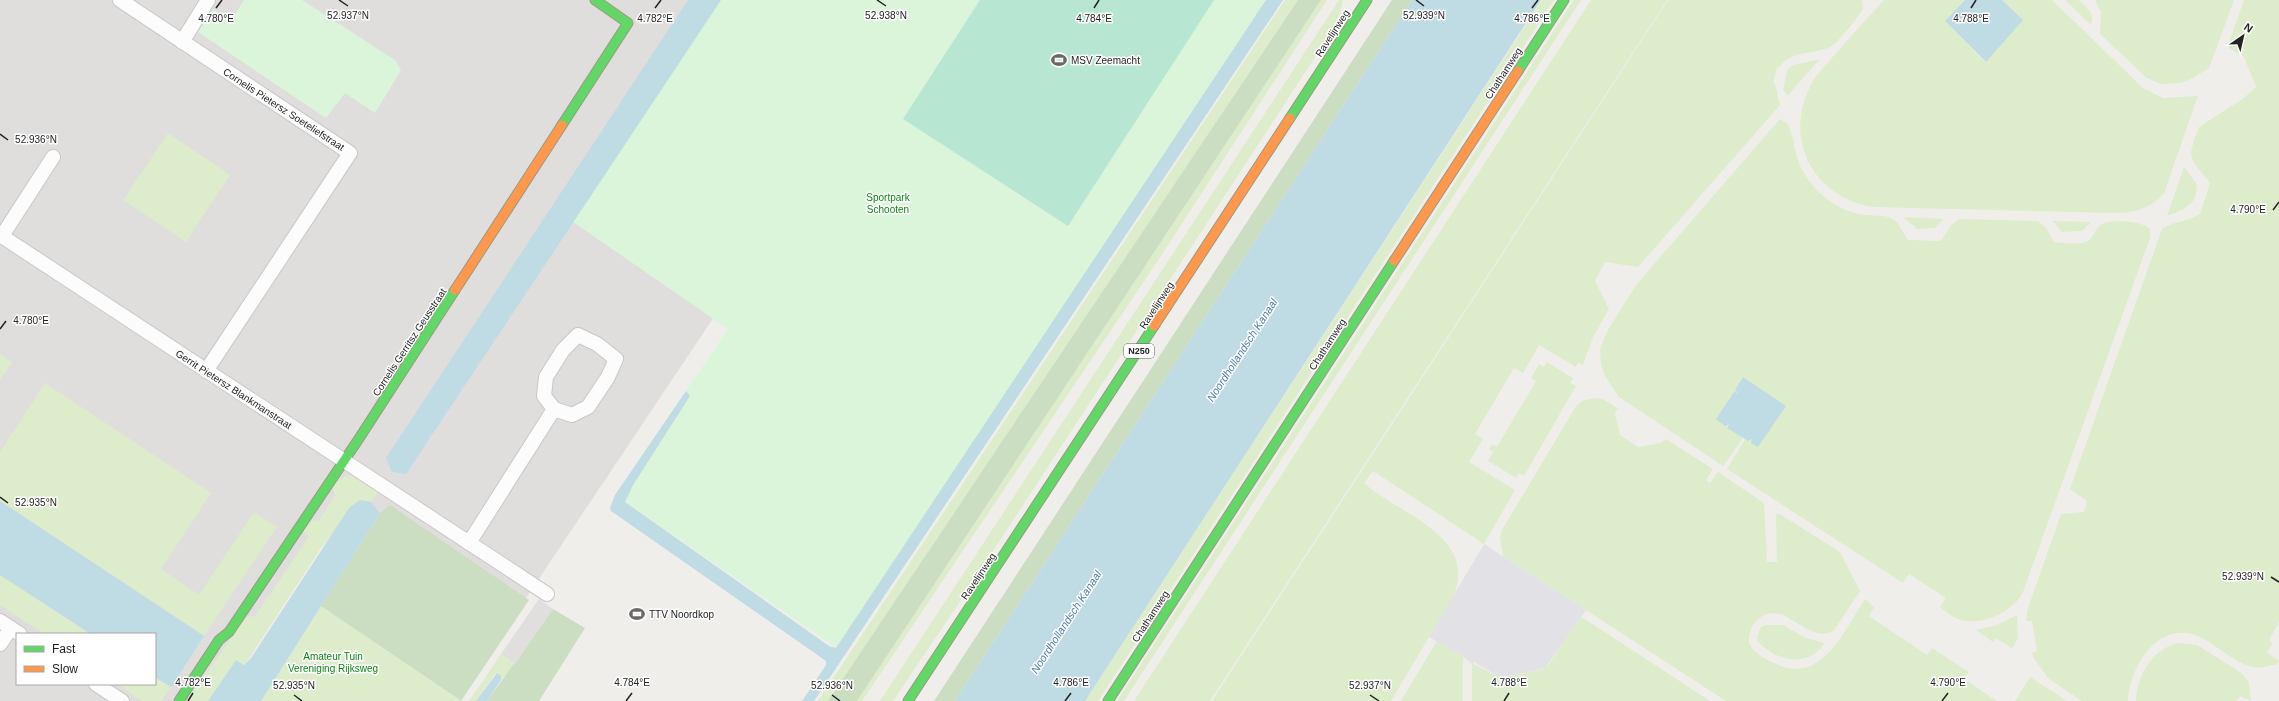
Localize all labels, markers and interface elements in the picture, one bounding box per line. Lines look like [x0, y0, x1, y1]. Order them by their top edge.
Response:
street label: Ravelijnweg [1313, 8, 1352, 59]
text: 52.937°N [327, 10, 369, 21]
text: 52.938°N [865, 10, 907, 21]
text: 52.939°N [1403, 10, 1445, 21]
text: 4.780°E [198, 13, 234, 24]
text: 4.782°E [637, 13, 673, 24]
text: 4.784°E [1076, 13, 1112, 24]
text: 4.786°E [1514, 13, 1550, 24]
text: 4.788°E [1953, 13, 1989, 24]
north arrow [2223, 16, 2263, 56]
text: N [2242, 21, 2255, 35]
street label: Chathamweg [1483, 46, 1524, 101]
sports icon: MSV Zeemacht [1050, 51, 1068, 69]
place label: MSV Zeemacht [1071, 55, 1140, 66]
street label: Cornelis Pietersz Soeteliefstraat [221, 66, 347, 153]
text: 52.936°N [15, 134, 57, 145]
park label: Sportpark Schooten [866, 192, 911, 215]
text: 4.790°E [2230, 204, 2266, 215]
street label: Ravelijnweg [1137, 280, 1176, 331]
street label: Cornelis Gerritsz Geusstraat [370, 286, 449, 398]
water label: Noordhollandsch Kanaal [1204, 296, 1280, 404]
text: 4.780°E [13, 315, 49, 326]
street label: Chathamweg [1307, 317, 1348, 372]
road number: N250 [1124, 344, 1154, 358]
street label: Gerrit Pietersz Blankmanstraat [174, 348, 294, 431]
text: 52.935°N [15, 497, 57, 508]
street label: Ravelijnweg [959, 551, 998, 602]
water label: Noordhollandsch Kanaal [1028, 568, 1104, 676]
text: 52.939°N [2222, 571, 2264, 582]
street label: Chathamweg [1130, 589, 1171, 644]
sports icon: TTV Noordkop [628, 605, 646, 623]
place label: TTV Noordkop [649, 609, 714, 620]
legend [16, 633, 156, 685]
text: Fast [52, 642, 76, 656]
park label: Amateur Tuin Vereniging Rijksweg [288, 651, 378, 674]
text: Slow [52, 662, 78, 676]
text: 4.782°E [175, 677, 211, 688]
text: 4.784°E [614, 677, 650, 688]
text: 4.786°E [1053, 677, 1089, 688]
text: 4.788°E [1491, 677, 1527, 688]
text: 4.790°E [1930, 677, 1966, 688]
text: 52.935°N [273, 680, 315, 691]
text: 52.936°N [811, 680, 853, 691]
text: 52.937°N [1349, 680, 1391, 691]

